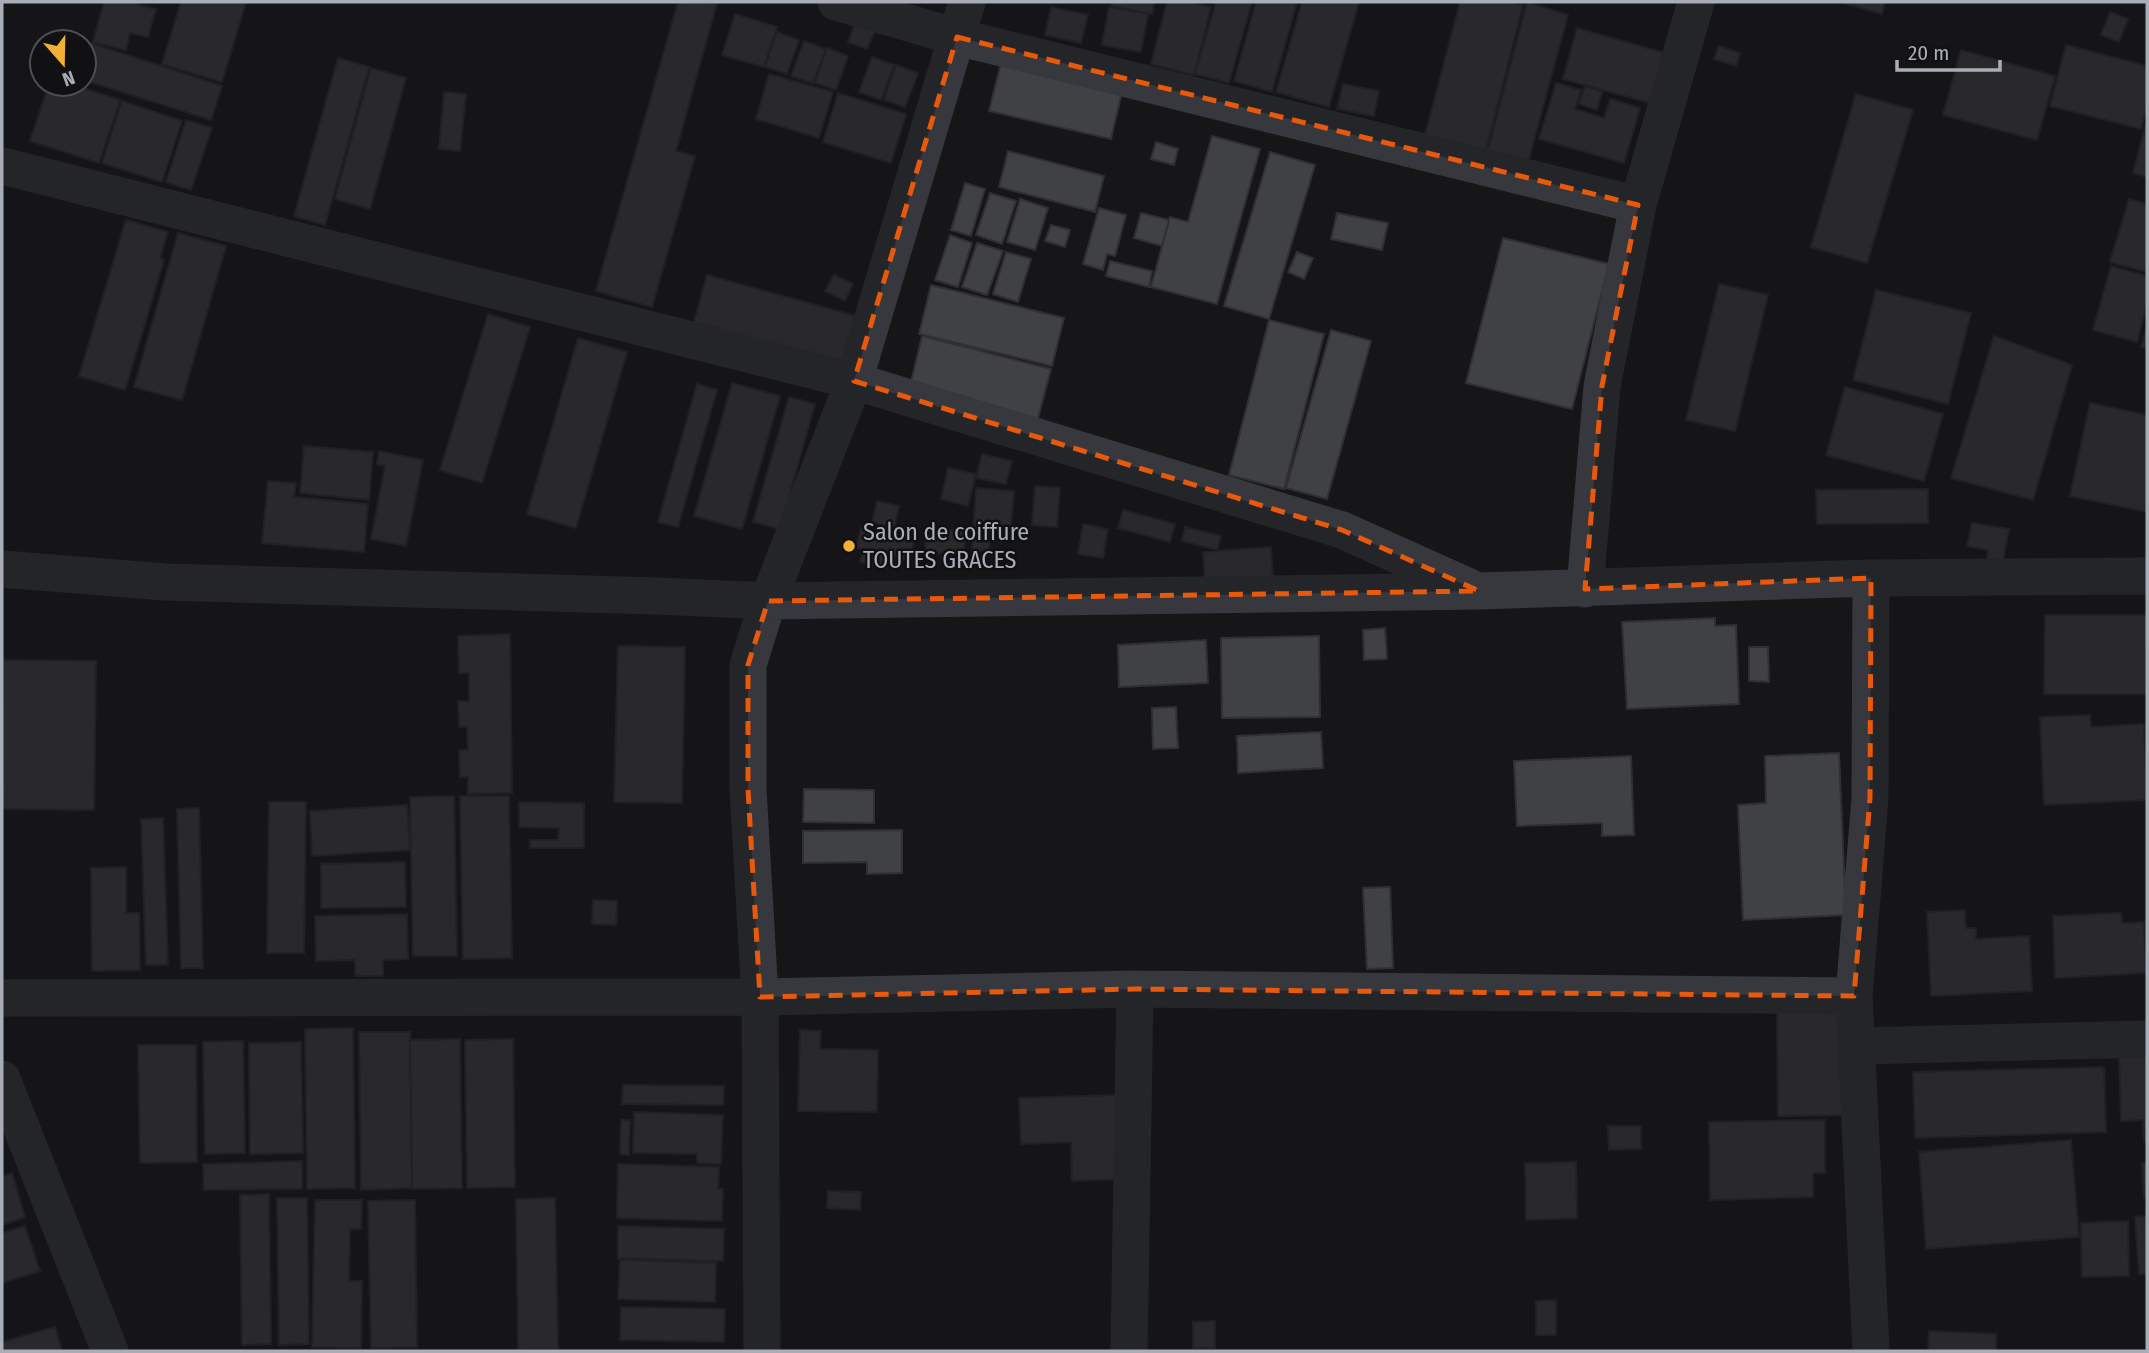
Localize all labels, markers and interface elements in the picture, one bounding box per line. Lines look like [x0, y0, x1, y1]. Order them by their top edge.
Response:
north arrow [28, 28, 98, 98]
scale bar [1897, 28, 2000, 72]
text: 20 m [1908, 40, 1949, 66]
text: N [59, 66, 78, 91]
place label: Salon de coiffure TOUTES GRACES [863, 518, 1029, 574]
marker: Salon de coiffure TOUTES GRACES [841, 538, 857, 554]

